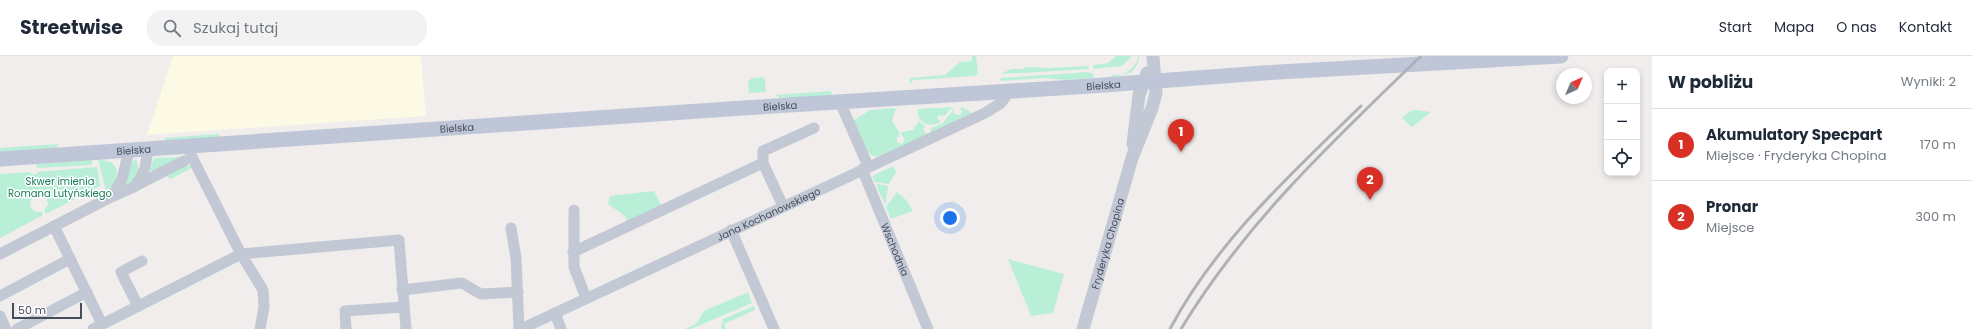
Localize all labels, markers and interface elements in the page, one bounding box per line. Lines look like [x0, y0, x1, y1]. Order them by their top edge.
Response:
search box [147, 10, 427, 46]
text: Streetwise [20, 14, 123, 41]
icon: search [161, 17, 183, 39]
text: Szukaj tutaj [193, 17, 278, 38]
text: Start [1719, 17, 1752, 37]
text: Mapa [1774, 17, 1814, 37]
text: O nas [1836, 17, 1877, 37]
text: Kontakt [1899, 17, 1952, 37]
north arrow [1556, 68, 1592, 104]
map controls [1604, 68, 1640, 176]
button: + [1604, 68, 1640, 104]
text: W pobliżu [1668, 70, 1753, 94]
text: Wyniki: 2 [1901, 72, 1956, 91]
street label: Bielska [1086, 76, 1121, 94]
street label: Bielska [763, 97, 798, 114]
button: − [1604, 104, 1640, 140]
street label: Bielska [439, 119, 475, 136]
pin: 1 [1168, 119, 1194, 152]
text: Akumulatory Specpart [1706, 124, 1882, 145]
text: 1 [1679, 135, 1683, 154]
text: 170 m [1920, 135, 1956, 154]
button: locate [1604, 140, 1640, 176]
street label: Bielska [116, 141, 151, 158]
text: Miejsce · Fryderyka Chopina [1706, 146, 1887, 165]
pin: 2 [1357, 167, 1383, 200]
park label: Skwer imienia Romana Lutyńskiego [8, 174, 112, 201]
street label: Jana Kochanowskiego [714, 183, 823, 244]
street label: Fryderyka Chopina [1087, 196, 1128, 291]
text: Pronar [1706, 196, 1758, 217]
text: 2 [1677, 207, 1685, 226]
text: 300 m [1915, 207, 1956, 226]
your location [940, 208, 960, 228]
text: Miejsce [1706, 218, 1754, 237]
street label: Wschodnia [878, 221, 913, 278]
scale bar [12, 301, 82, 320]
text: 50 m [18, 302, 46, 318]

